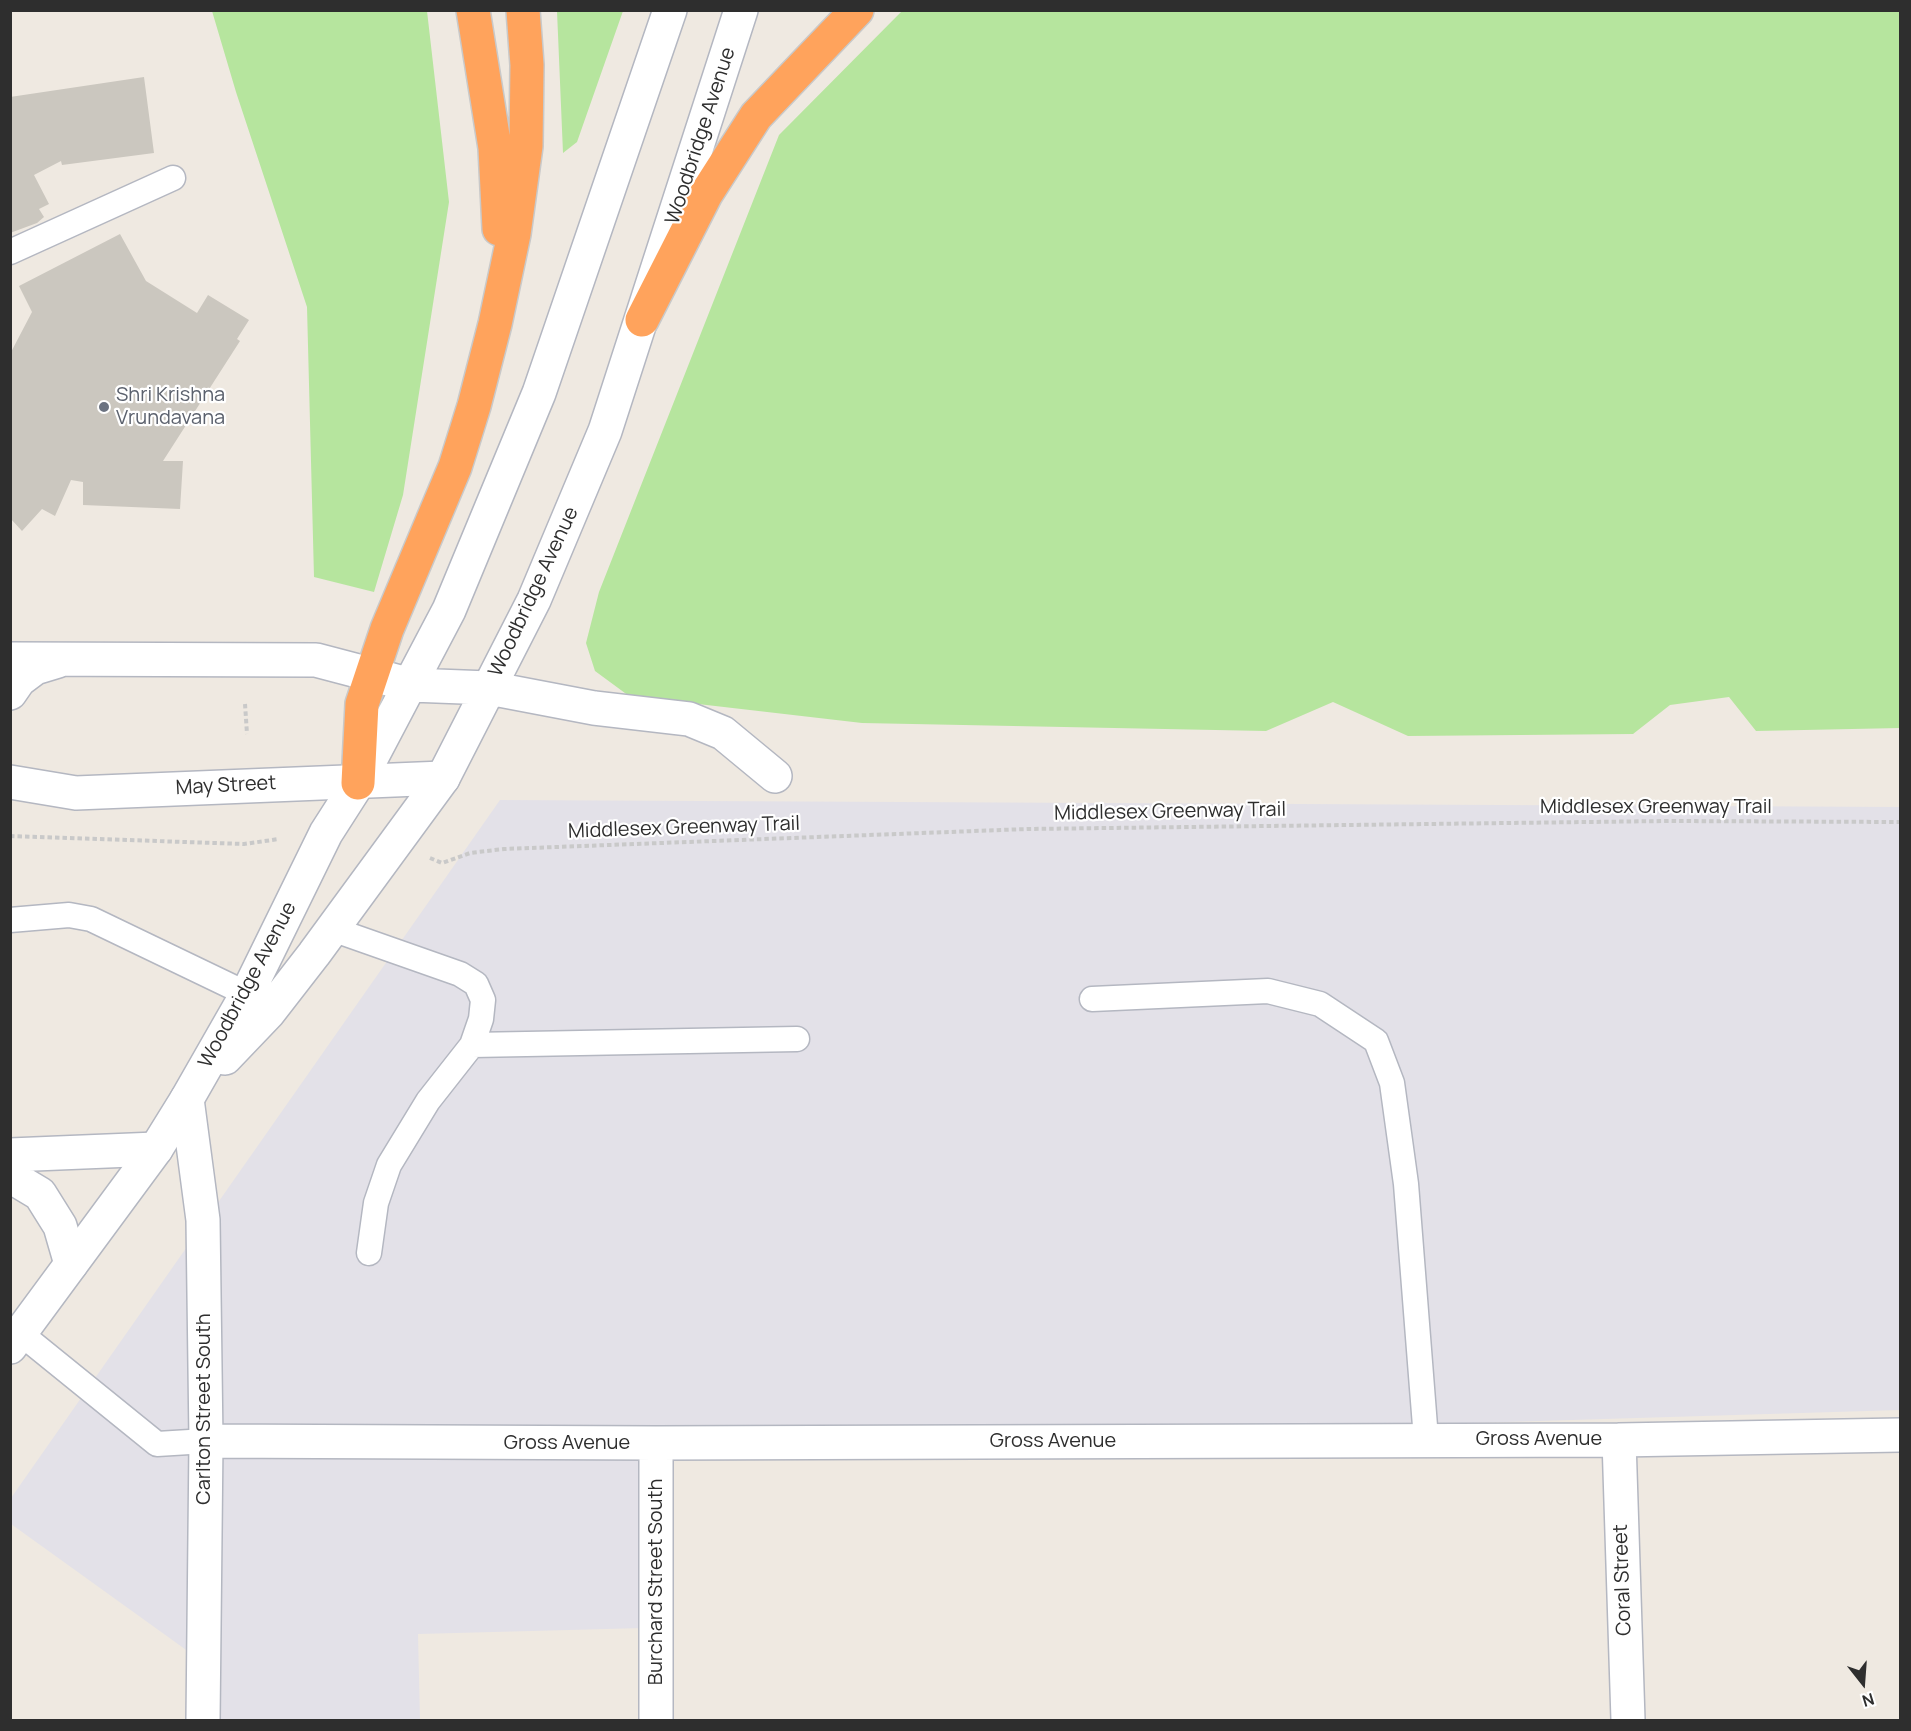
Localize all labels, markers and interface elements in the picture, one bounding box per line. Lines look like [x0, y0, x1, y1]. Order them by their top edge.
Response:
street label: Woodbridge Avenue [661, 45, 741, 227]
place label: Shri Krishna Vrundavana [116, 383, 225, 430]
marker: Shri Krishna Vrundavana [97, 400, 111, 414]
street label: Woodbridge Avenue [484, 503, 584, 681]
street label: May Street [175, 771, 277, 801]
street label: Middlesex Greenway Trail [1540, 795, 1772, 819]
street label: Middlesex Greenway Trail [1054, 798, 1286, 826]
street label: Middlesex Greenway Trail [568, 812, 800, 844]
street label: Woodbridge Avenue [194, 898, 302, 1072]
street label: Carlton Street South [192, 1313, 216, 1505]
street label: Gross Avenue [1476, 1427, 1602, 1451]
street label: Gross Avenue [990, 1429, 1116, 1453]
street label: Gross Avenue [504, 1431, 630, 1455]
street label: Burchard Street South [644, 1479, 668, 1685]
street label: Coral Street [1609, 1524, 1637, 1636]
north arrow [1833, 1653, 1893, 1713]
text: N [1860, 1688, 1877, 1712]

